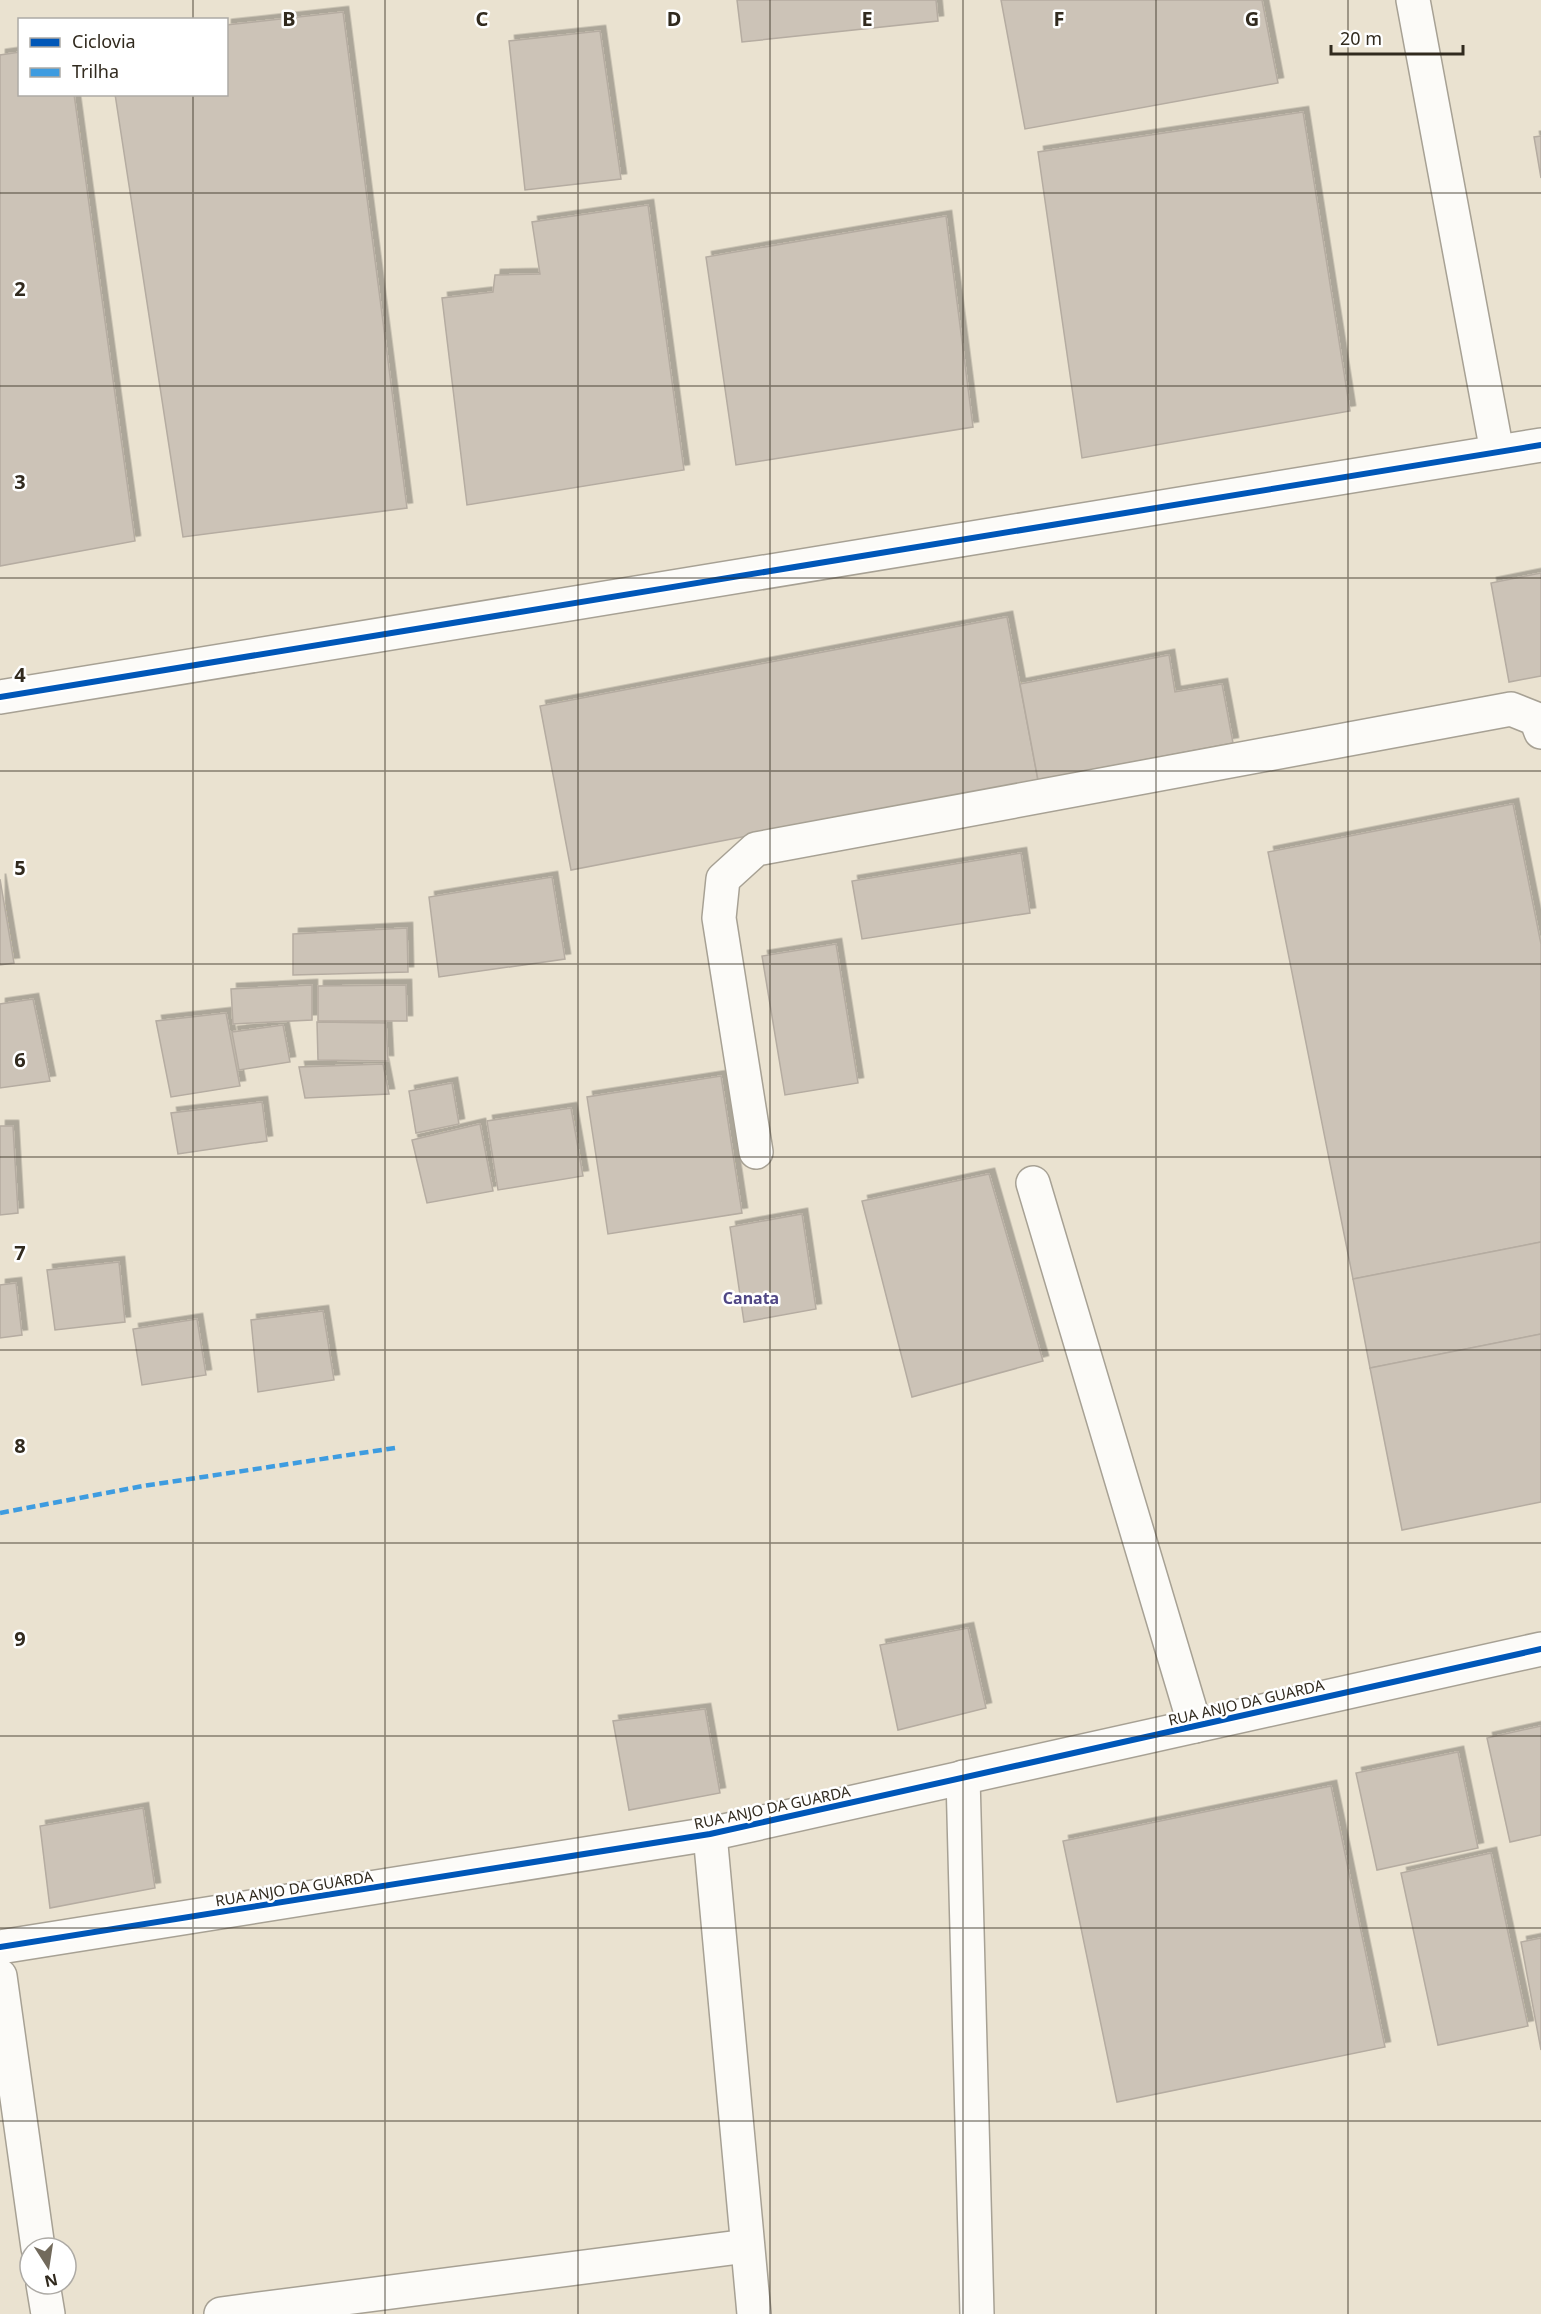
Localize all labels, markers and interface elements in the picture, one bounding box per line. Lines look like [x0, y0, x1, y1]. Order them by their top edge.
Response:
text: B [282, 5, 296, 32]
text: C [476, 5, 489, 32]
text: D [667, 5, 681, 32]
text: E [861, 5, 873, 32]
text: F [1054, 5, 1064, 32]
text: G [1245, 5, 1259, 32]
legend [18, 18, 228, 96]
scale bar [1331, 18, 1463, 56]
text: 20 m [1340, 26, 1382, 50]
text: Ciclovia [72, 29, 136, 53]
text: Trilha [72, 59, 119, 83]
text: 2 [14, 275, 26, 302]
text: 3 [14, 468, 26, 495]
text: 4 [14, 661, 26, 688]
text: 5 [14, 854, 26, 881]
text: 6 [14, 1046, 26, 1073]
text: 7 [14, 1239, 26, 1266]
district label: Canata [723, 1287, 779, 1309]
text: 8 [14, 1432, 26, 1459]
text: 9 [14, 1625, 26, 1652]
street label: RUA ANJO DA GUARDA [1166, 1674, 1326, 1730]
street label: RUA ANJO DA GUARDA [692, 1781, 852, 1833]
street label: RUA ANJO DA GUARDA [214, 1866, 375, 1910]
north arrow [18, 2236, 78, 2296]
text: N [42, 2269, 60, 2293]

